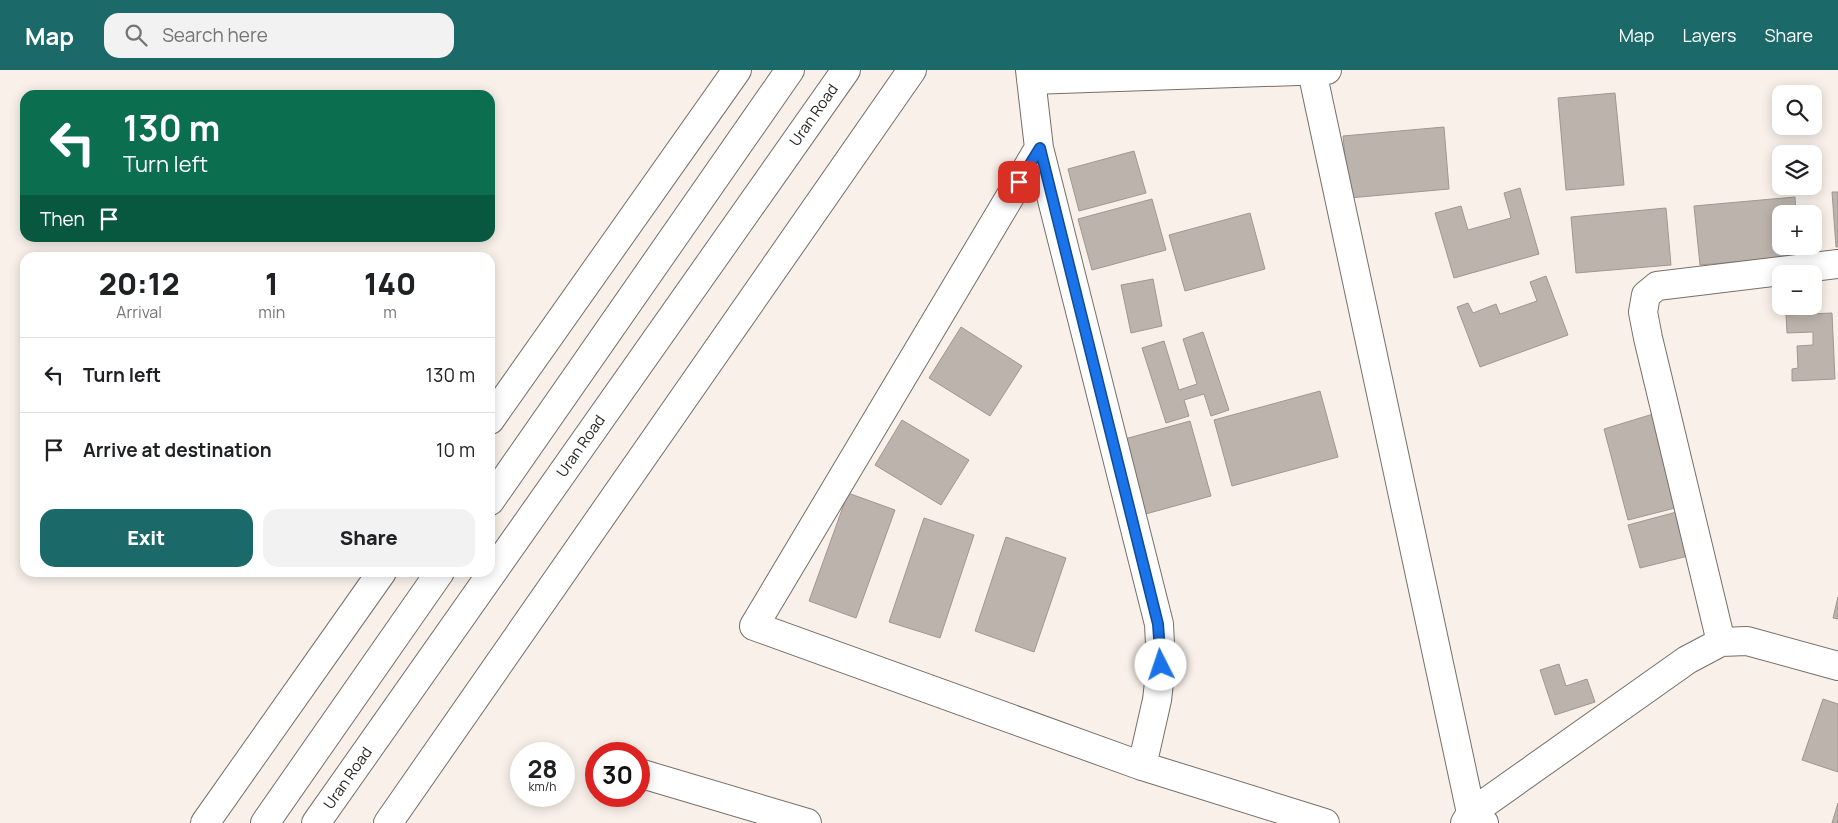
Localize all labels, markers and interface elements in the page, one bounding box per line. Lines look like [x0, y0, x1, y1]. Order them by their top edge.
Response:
search box [104, 13, 454, 58]
text: Map [25, 19, 74, 52]
icon: search [122, 21, 150, 49]
text: Search here [162, 22, 268, 48]
text: Map [1619, 23, 1654, 47]
text: Layers [1682, 23, 1736, 47]
text: Share [1764, 23, 1813, 47]
street label: Uran Road [785, 79, 843, 150]
map controls [1772, 85, 1822, 315]
button: search [1772, 85, 1822, 135]
text: 130 m [123, 104, 220, 152]
icon: left [40, 110, 105, 175]
button: layers [1772, 145, 1822, 195]
text: Turn left [123, 149, 208, 179]
pin [998, 161, 1040, 203]
icon: arrive [1005, 168, 1033, 196]
icon: arrive [95, 205, 123, 233]
button: + [1772, 205, 1822, 255]
text: Then [40, 206, 85, 232]
text: 20:12 [99, 263, 180, 304]
text: 1 [265, 263, 279, 304]
text: 140 [364, 263, 416, 304]
button: − [1772, 265, 1822, 315]
text: Arrival [116, 301, 162, 323]
text: min [258, 301, 285, 323]
text: m [383, 301, 397, 323]
icon: left [40, 361, 68, 389]
text: Turn left [83, 362, 161, 388]
text: 130 m [426, 362, 475, 388]
street label: Uran Road [552, 410, 610, 481]
icon: arrive [40, 436, 68, 464]
text: Arrive at destination [83, 437, 272, 463]
text: 10 m [436, 437, 475, 463]
button: Exit [40, 509, 253, 567]
button: Share [263, 509, 475, 567]
position arrow [1134, 638, 1186, 690]
street label: Uran Road [319, 742, 377, 813]
speed limit sign: 30 [585, 742, 650, 807]
text: 28 [527, 751, 558, 786]
text: km/h [529, 778, 556, 795]

